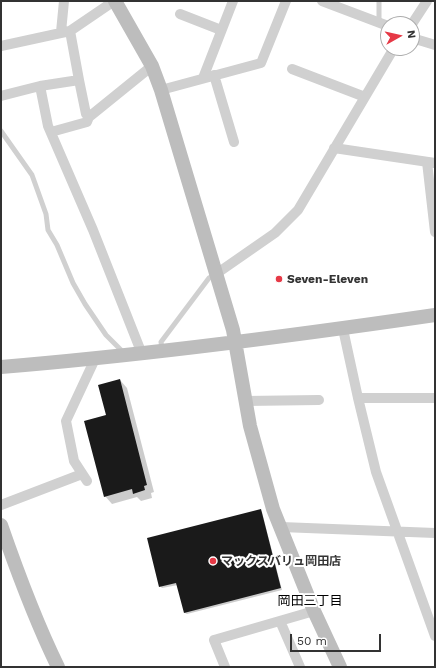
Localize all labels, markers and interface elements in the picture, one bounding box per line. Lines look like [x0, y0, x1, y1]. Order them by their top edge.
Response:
north arrow [380, 16, 420, 56]
text: N [404, 29, 418, 39]
place label: Seven-Eleven [287, 272, 368, 286]
marker: Seven-Eleven [274, 274, 284, 284]
place label: マックスバリュ岡田店 [221, 554, 341, 568]
marker: マックスバリュ岡田店 [208, 556, 218, 566]
district label: 岡田三丁目 [278, 593, 342, 609]
scale bar [292, 626, 383, 652]
text: 50 m [297, 634, 327, 648]

